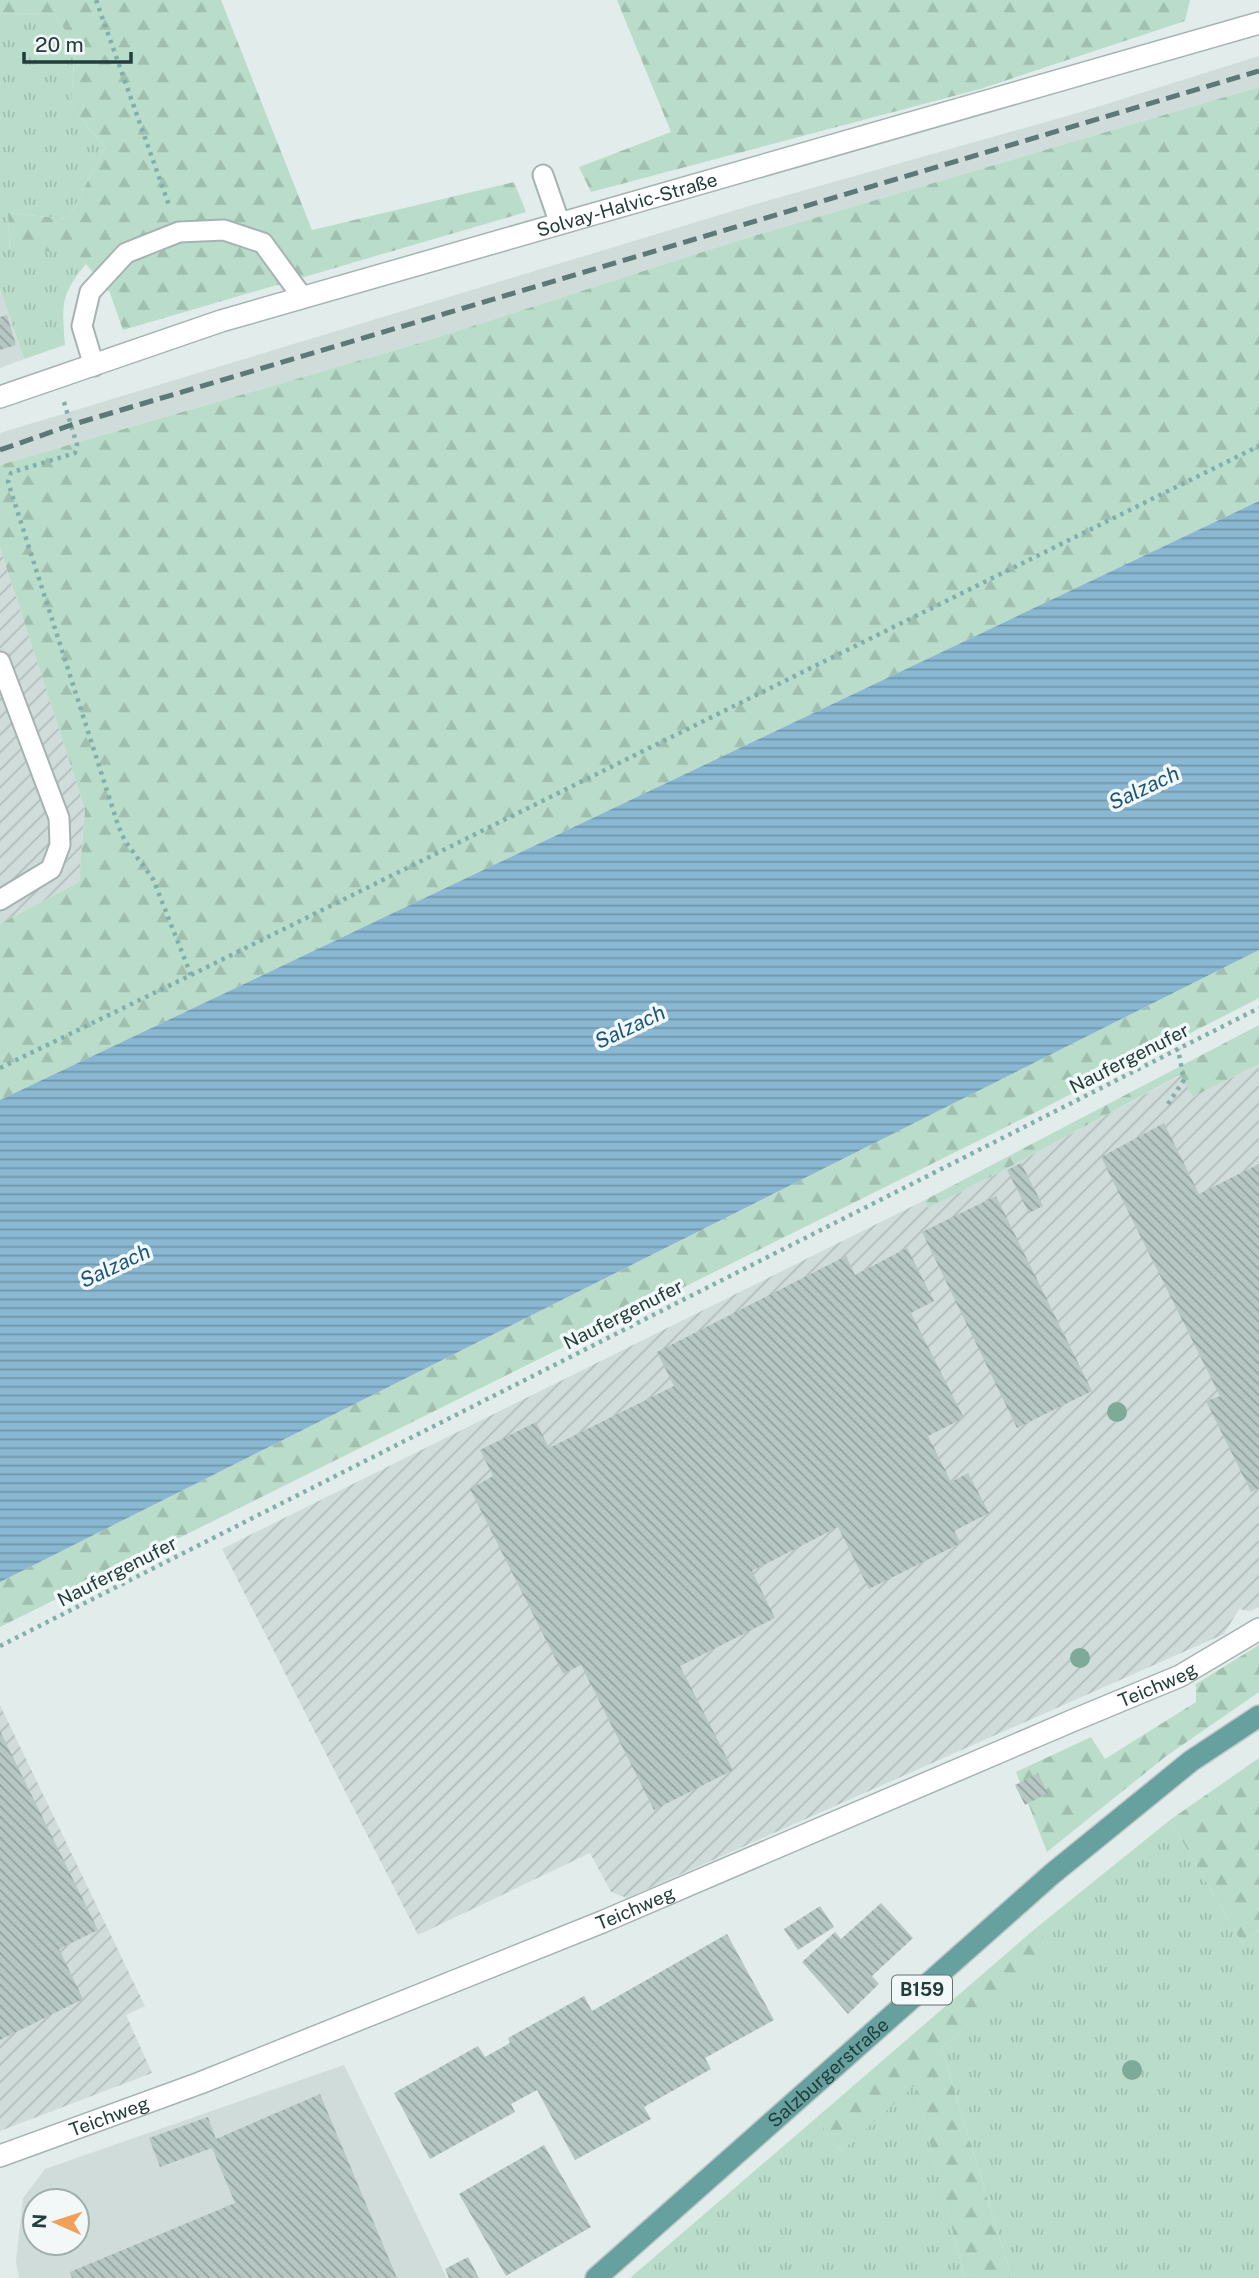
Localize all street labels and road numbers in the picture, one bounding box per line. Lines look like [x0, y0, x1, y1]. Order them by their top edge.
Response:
street label: Solvay-Halvic-Straße [534, 168, 720, 241]
street label: Naufergenufer [1066, 1018, 1192, 1098]
street label: Naufergenufer [560, 1274, 686, 1354]
street label: Naufergenufer [54, 1531, 180, 1611]
street label: Teichweg [1115, 1657, 1201, 1711]
street label: Teichweg [593, 1881, 678, 1934]
road number: B159 [892, 1976, 952, 2004]
street label: Salzburgerstraße [763, 2013, 893, 2132]
street label: Teichweg [66, 2092, 152, 2141]

